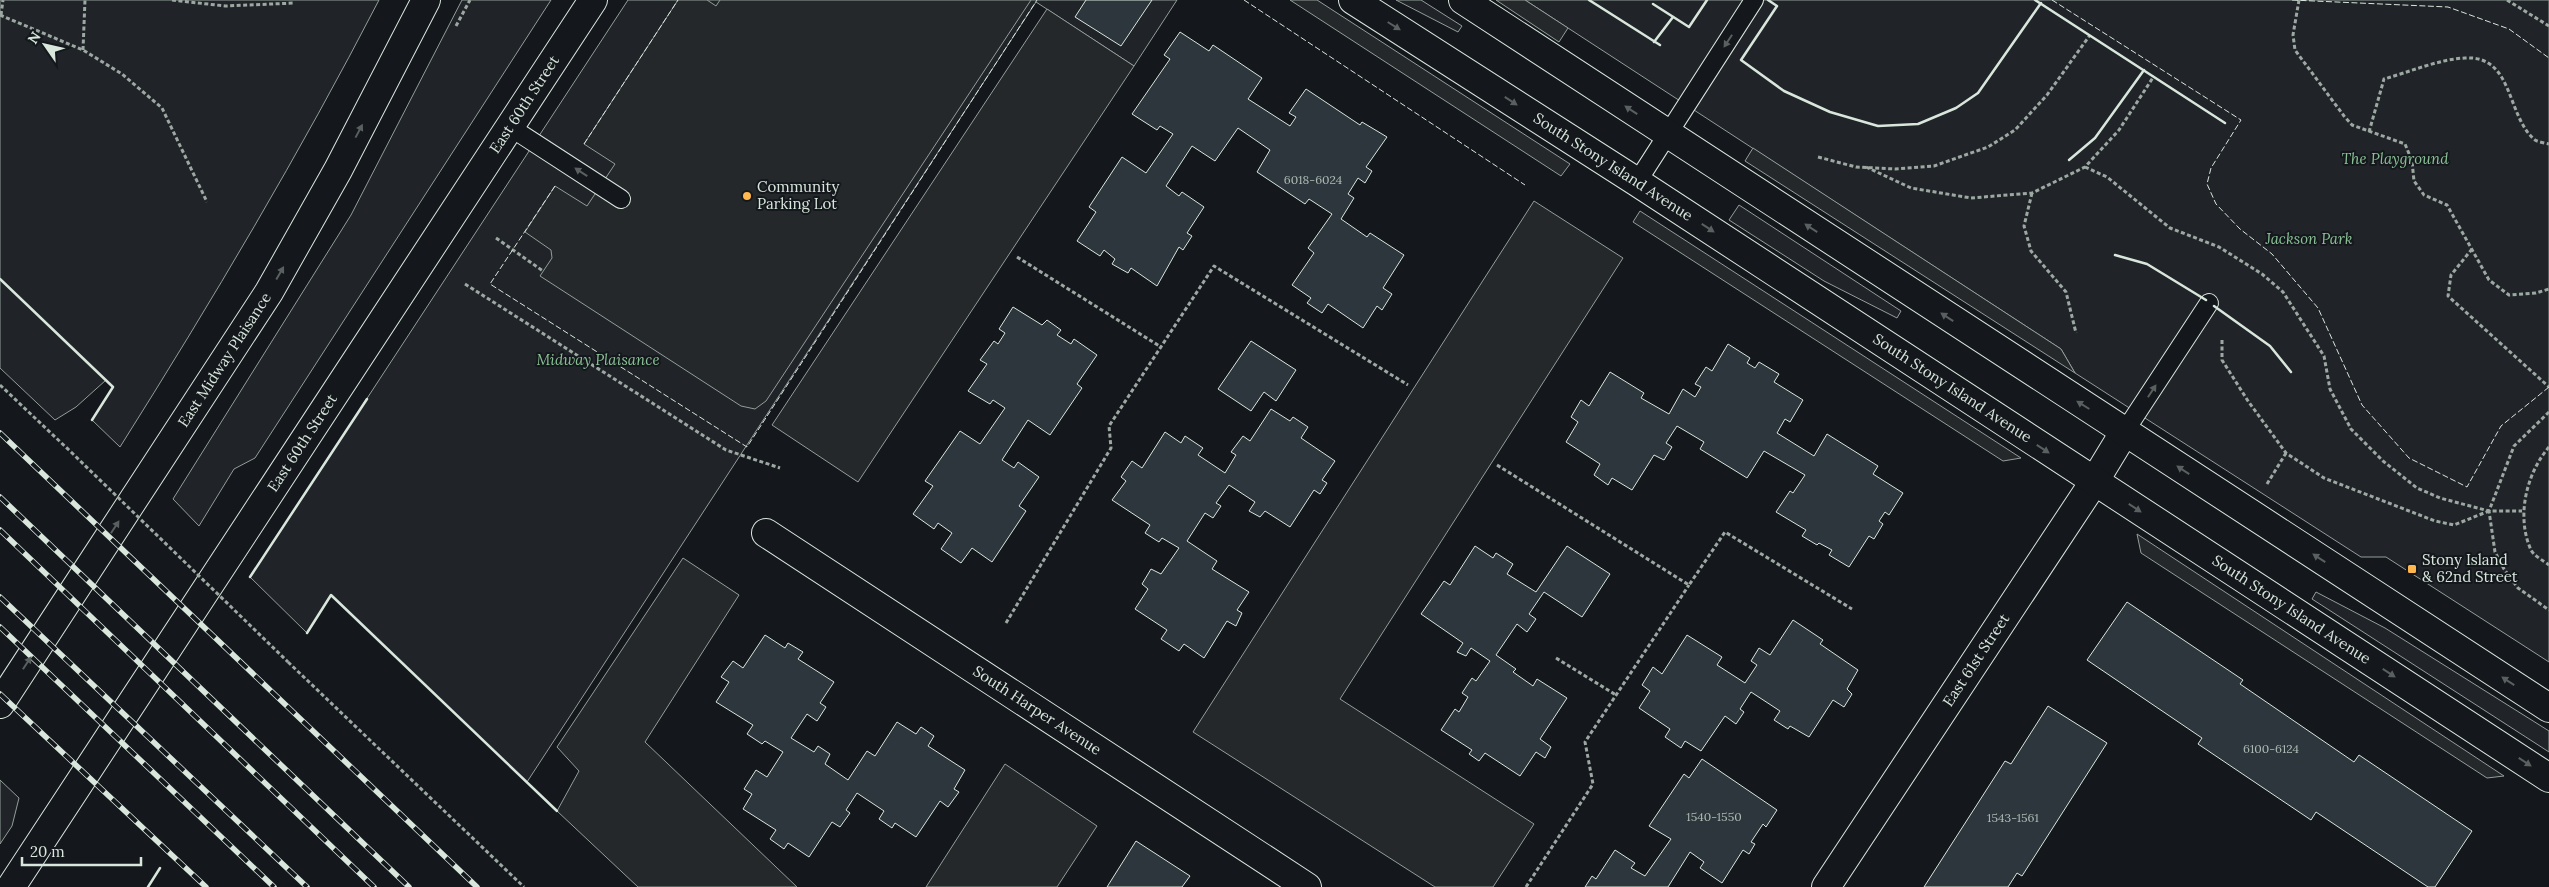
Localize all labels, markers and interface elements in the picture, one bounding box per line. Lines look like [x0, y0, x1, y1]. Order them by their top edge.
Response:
north arrow [20, 20, 70, 70]
one-way arrow [1387, 21, 1401, 31]
text: N [24, 28, 45, 47]
one-way arrow [1723, 34, 1732, 48]
street label: East 60th Street [485, 51, 563, 157]
one-way arrow [1504, 96, 1517, 106]
one-way arrow [1625, 105, 1638, 115]
street label: South Stony Island Avenue [1530, 108, 1696, 225]
one-way arrow [355, 124, 363, 138]
park label: The Playground [2341, 149, 2449, 168]
one-way arrow [574, 168, 587, 177]
house number: 6018-6024 [1284, 172, 1343, 187]
place label: Community Parking Lot [757, 177, 839, 213]
marker: Community Parking Lot [741, 190, 753, 202]
one-way arrow [1701, 223, 1714, 233]
one-way arrow [1805, 223, 1818, 232]
park label: Jackson Park [2264, 229, 2353, 248]
one-way arrow [275, 267, 284, 280]
street label: East Midway Plaisance [173, 289, 275, 431]
one-way arrow [1941, 312, 1954, 321]
street label: South Stony Island Avenue [1870, 329, 2036, 446]
park label: Midway Plaisance [536, 350, 660, 369]
one-way arrow [2147, 384, 2157, 397]
street label: East 60th Street [263, 390, 341, 495]
one-way arrow [2077, 401, 2090, 410]
one-way arrow [2037, 444, 2050, 454]
one-way arrow [2177, 465, 2190, 474]
one-way arrow [2129, 503, 2142, 512]
one-way arrow [111, 520, 120, 534]
street label: South Stony Island Avenue [2209, 550, 2375, 668]
place label: Stony Island & 62nd Street [2422, 550, 2518, 586]
one-way arrow [2313, 554, 2326, 563]
marker: Stony Island & 62nd Street [2406, 563, 2418, 575]
street label: East 61st Street [1938, 610, 2013, 710]
one-way arrow [22, 656, 31, 670]
street label: South Harper Avenue [970, 661, 1105, 759]
one-way arrow [2382, 668, 2395, 678]
one-way arrow [2501, 677, 2515, 686]
house number: 6100-6124 [2243, 741, 2300, 756]
one-way arrow [2518, 757, 2531, 766]
house number: 1540-1550 [1686, 809, 1742, 824]
house number: 1543-1561 [1987, 810, 2039, 825]
scale bar [22, 834, 141, 866]
text: 20 m [30, 842, 65, 861]

